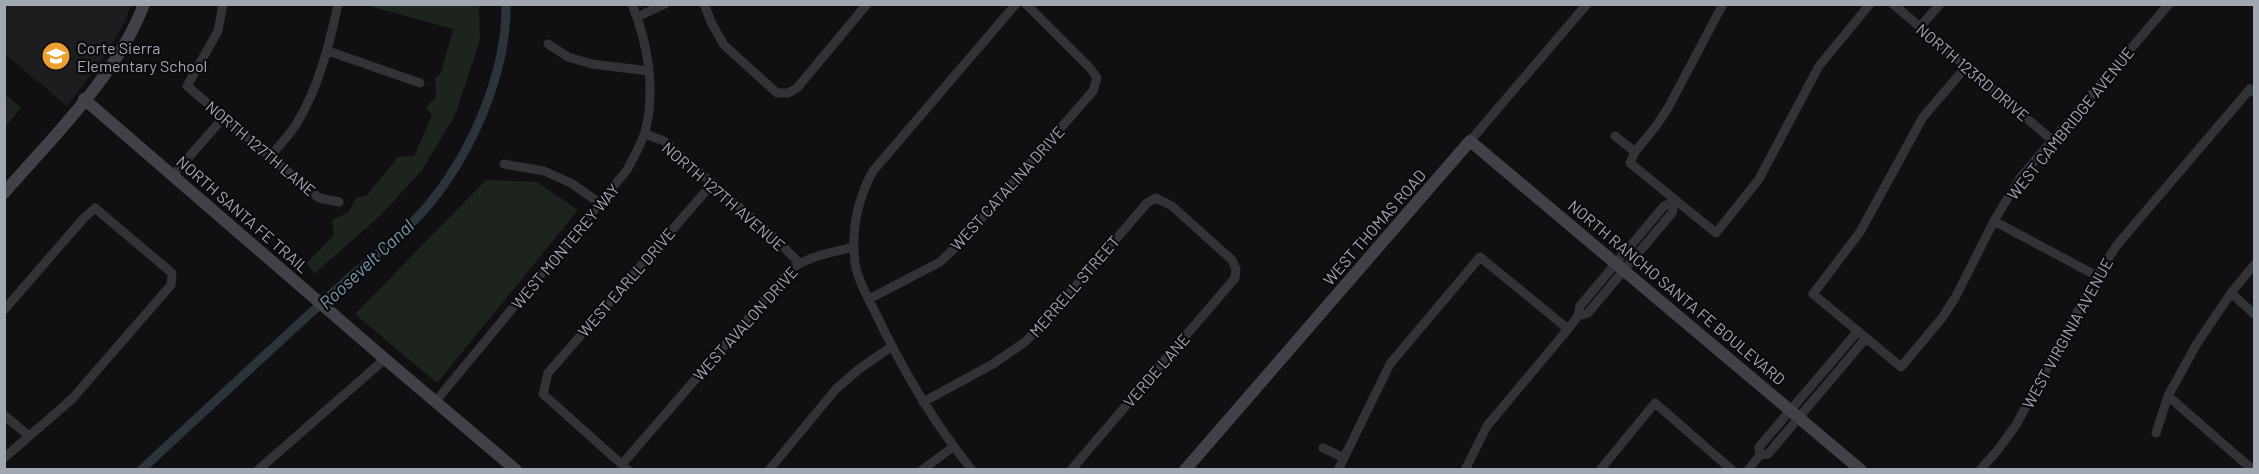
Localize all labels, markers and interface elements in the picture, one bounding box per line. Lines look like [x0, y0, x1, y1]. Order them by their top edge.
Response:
street label: NORTH 123RD DRIVE [1913, 19, 2033, 125]
place label: Corte Sierra Elementary School [77, 38, 207, 75]
school or university icon: Corte Sierra Elementary School [40, 40, 72, 72]
street label: WEST CAMBRIDGE AVENUE [2003, 43, 2137, 203]
street label: NORTH 127TH LANE [202, 97, 320, 199]
street label: WEST CATALINA DRIVE [946, 122, 1068, 254]
street label: NORTH 127TH AVENUE [659, 137, 789, 255]
street label: NORTH SANTA FE TRAIL [173, 151, 313, 277]
street label: WEST THOMAS ROAD [1319, 165, 1429, 289]
street label: WEST MONTEREY WAY [507, 179, 623, 313]
street label: NORTH RANCHO SANTA FE BOULEVARD [1565, 196, 1789, 388]
water label: Roosevelt Canal [314, 215, 418, 313]
street label: WEST EARLL DRIVE [574, 224, 678, 340]
street label: MERRELL STREET [1025, 231, 1123, 341]
street label: WEST VIRGINIA AVENUE [2018, 255, 2116, 411]
street label: WEST AVALON DRIVE [689, 262, 801, 384]
street label: VERDE LANE [1119, 329, 1193, 411]

